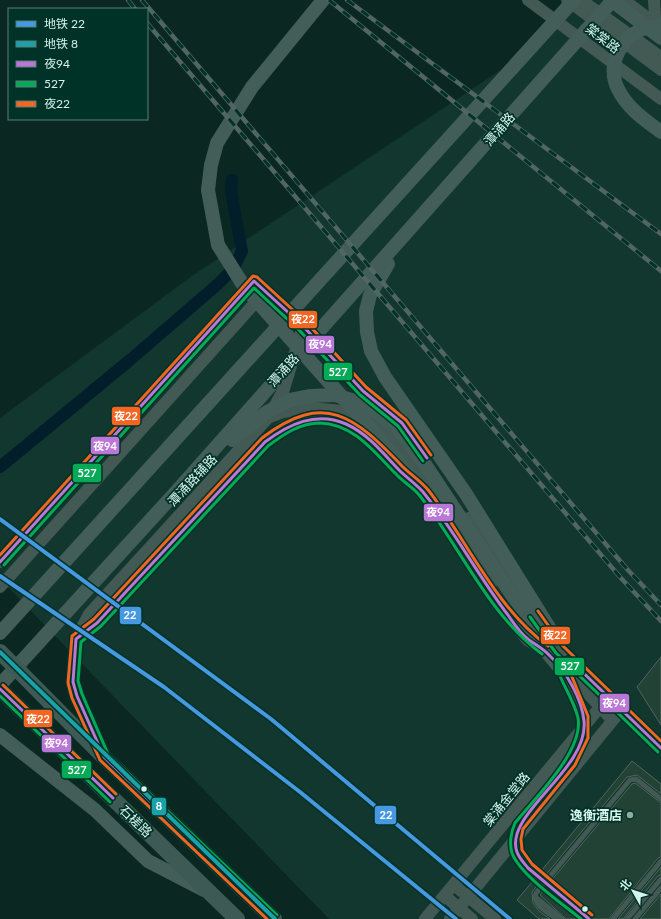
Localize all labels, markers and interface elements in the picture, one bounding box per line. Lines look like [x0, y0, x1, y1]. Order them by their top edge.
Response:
legend [8, 8, 148, 120]
text: 地铁 22 [44, 16, 85, 31]
street label: 棠棠路 [583, 20, 623, 56]
text: 地铁 8 [44, 36, 78, 51]
text: 夜94 [44, 56, 70, 71]
text: 527 [44, 76, 65, 91]
text: 夜22 [44, 96, 70, 111]
street label: 潭涌路 [480, 109, 518, 149]
line badge: 夜22 [288, 310, 318, 329]
text: 夜22 [291, 312, 315, 325]
line badge: 夜94 [305, 335, 335, 354]
text: 夜94 [308, 337, 332, 350]
street label: 潭涌路 [264, 350, 302, 390]
line badge: 527 [323, 362, 353, 381]
text: 527 [328, 365, 348, 378]
line badge: 夜22 [111, 406, 141, 426]
text: 夜22 [114, 409, 138, 422]
line badge: 夜94 [90, 436, 120, 455]
text: 夜94 [93, 439, 117, 452]
street label: 潭涌路辅路 [164, 451, 220, 509]
line badge: 527 [72, 463, 102, 483]
text: 527 [77, 466, 97, 479]
line badge: 夜94 [423, 503, 454, 522]
text: 夜94 [426, 505, 450, 518]
line badge: 22 [119, 606, 142, 625]
text: 22 [124, 608, 136, 621]
line badge: 夜22 [540, 626, 571, 645]
text: 夜22 [543, 628, 567, 641]
line badge: 527 [554, 657, 585, 676]
text: 527 [560, 659, 580, 672]
line badge: 夜94 [599, 693, 630, 713]
text: 夜94 [602, 696, 626, 709]
line badge: 夜22 [23, 709, 53, 728]
text: 夜22 [26, 712, 50, 725]
line badge: 夜94 [41, 734, 72, 753]
text: 夜94 [44, 736, 68, 749]
line badge: 527 [61, 760, 92, 779]
text: 527 [67, 763, 87, 776]
street label: 棠涌金堂路 [479, 769, 533, 829]
unlabelled marker [139, 784, 149, 794]
line badge: 8 [151, 797, 167, 816]
text: 8 [156, 799, 162, 812]
street label: 石槎路 [116, 802, 156, 840]
line badge: 22 [374, 805, 397, 825]
place label: 逸衡酒店 [570, 807, 622, 823]
text: 22 [380, 808, 392, 821]
marker: 逸衡酒店 [625, 810, 635, 820]
north arrow [613, 871, 653, 911]
text: 北 [616, 876, 633, 893]
unlabelled marker [580, 904, 590, 914]

